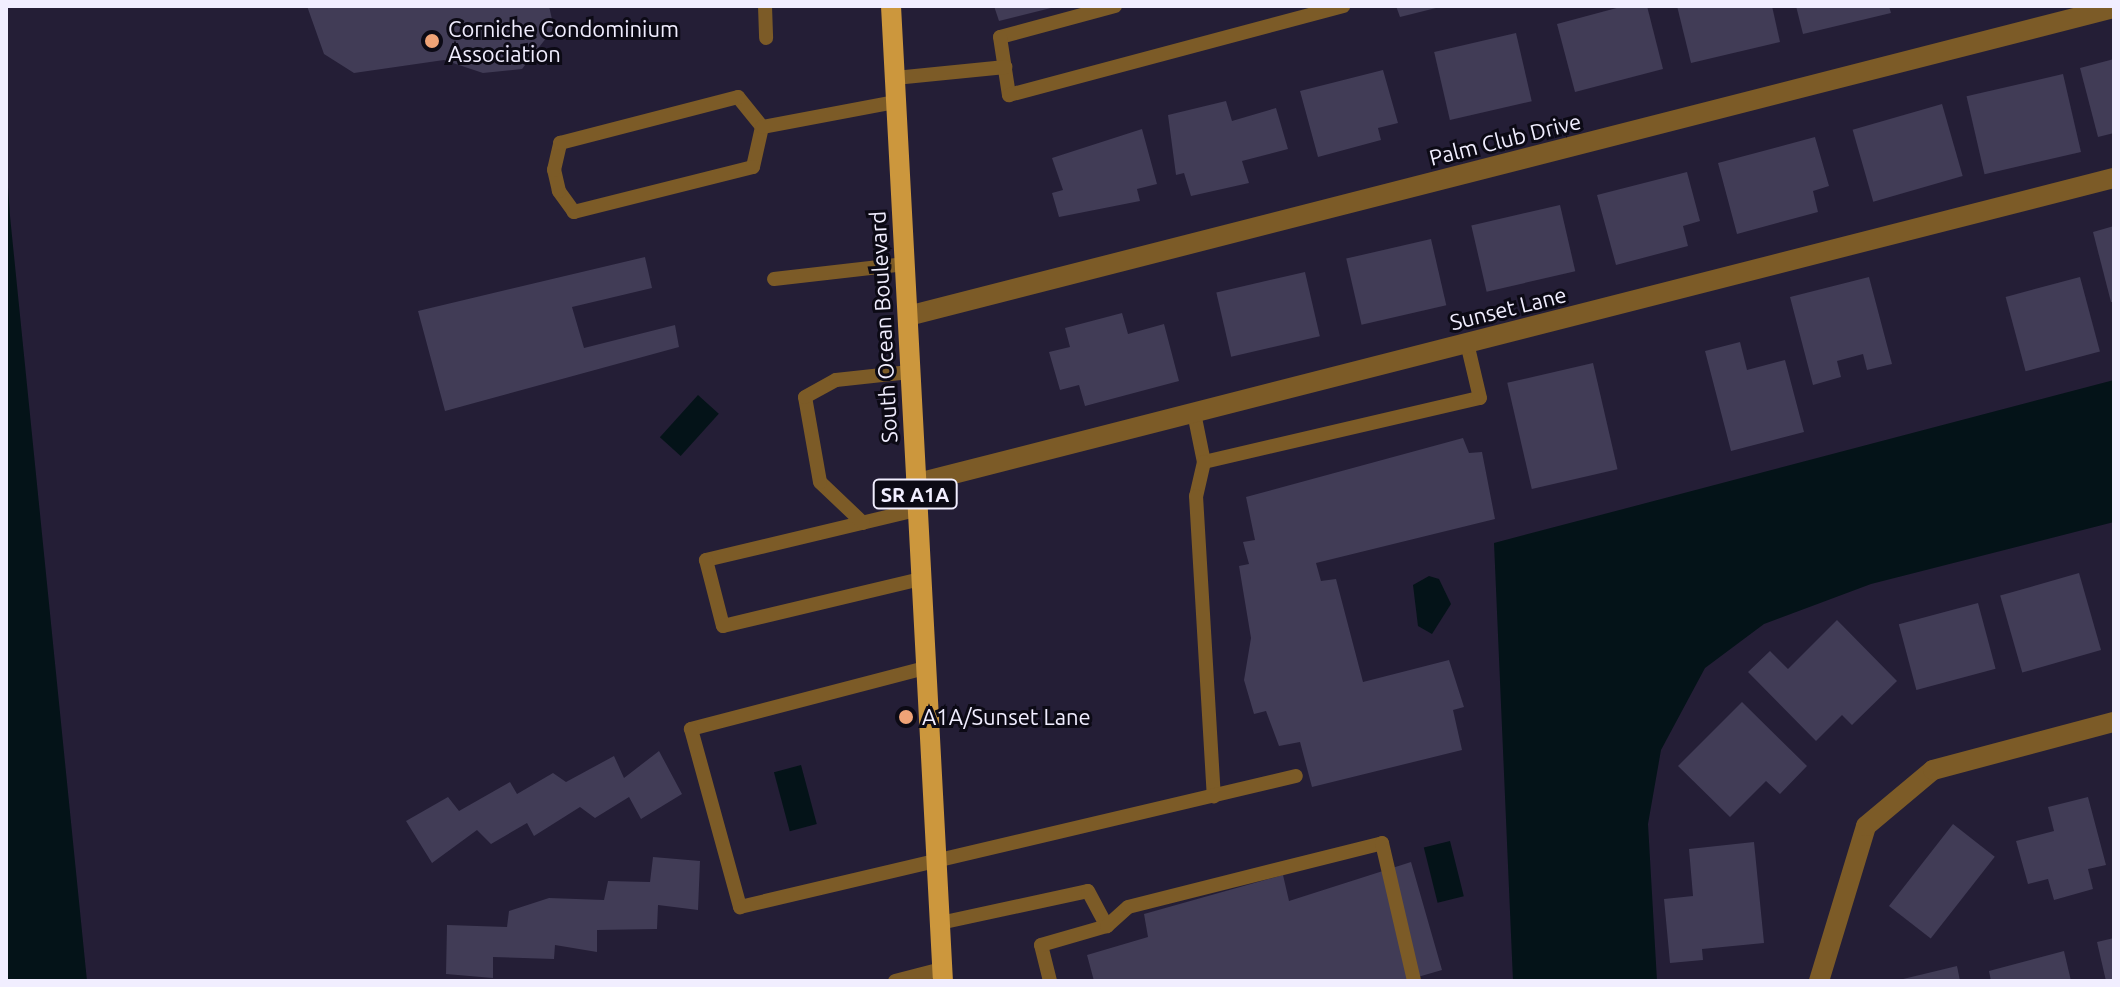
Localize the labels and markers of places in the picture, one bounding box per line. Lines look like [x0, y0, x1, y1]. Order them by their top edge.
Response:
place label: Corniche Condominium Association [448, 15, 679, 66]
marker: Corniche Condominium Association [423, 32, 441, 50]
place label: A1A/Sunset Lane [922, 704, 1091, 730]
marker: A1A/Sunset Lane [897, 708, 915, 726]

